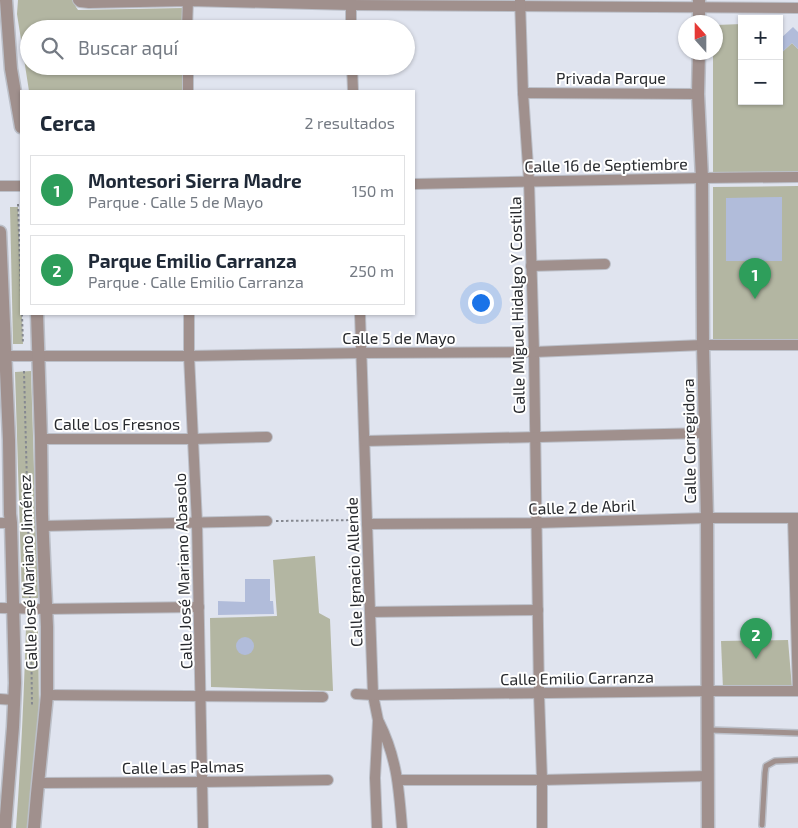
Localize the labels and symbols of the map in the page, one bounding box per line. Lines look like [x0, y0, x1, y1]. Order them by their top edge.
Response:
north arrow [678, 15, 723, 60]
street label: Privada Parque [556, 68, 666, 87]
street label: Calle 16 de Septiembre [524, 154, 688, 175]
street label: Calle Miguel Hidalgo Y Costilla [505, 196, 528, 414]
pin: 1 [739, 258, 771, 299]
your location [468, 290, 494, 316]
street label: Calle 5 de Mayo [342, 328, 456, 347]
street label: Calle Corregidora [678, 378, 699, 504]
street label: Calle Los Fresnos [54, 414, 180, 433]
street label: Calle José Mariano Abasolo [170, 472, 195, 670]
street label: Calle José Mariano Jiménez [15, 474, 40, 670]
street label: Calle 2 de Abril [528, 495, 636, 518]
street label: Calle Ignacio Allende [341, 497, 366, 647]
pin: 2 [740, 618, 772, 659]
street label: Calle Emilio Carranza [500, 667, 654, 688]
street label: Calle Las Palmas [122, 756, 244, 777]

